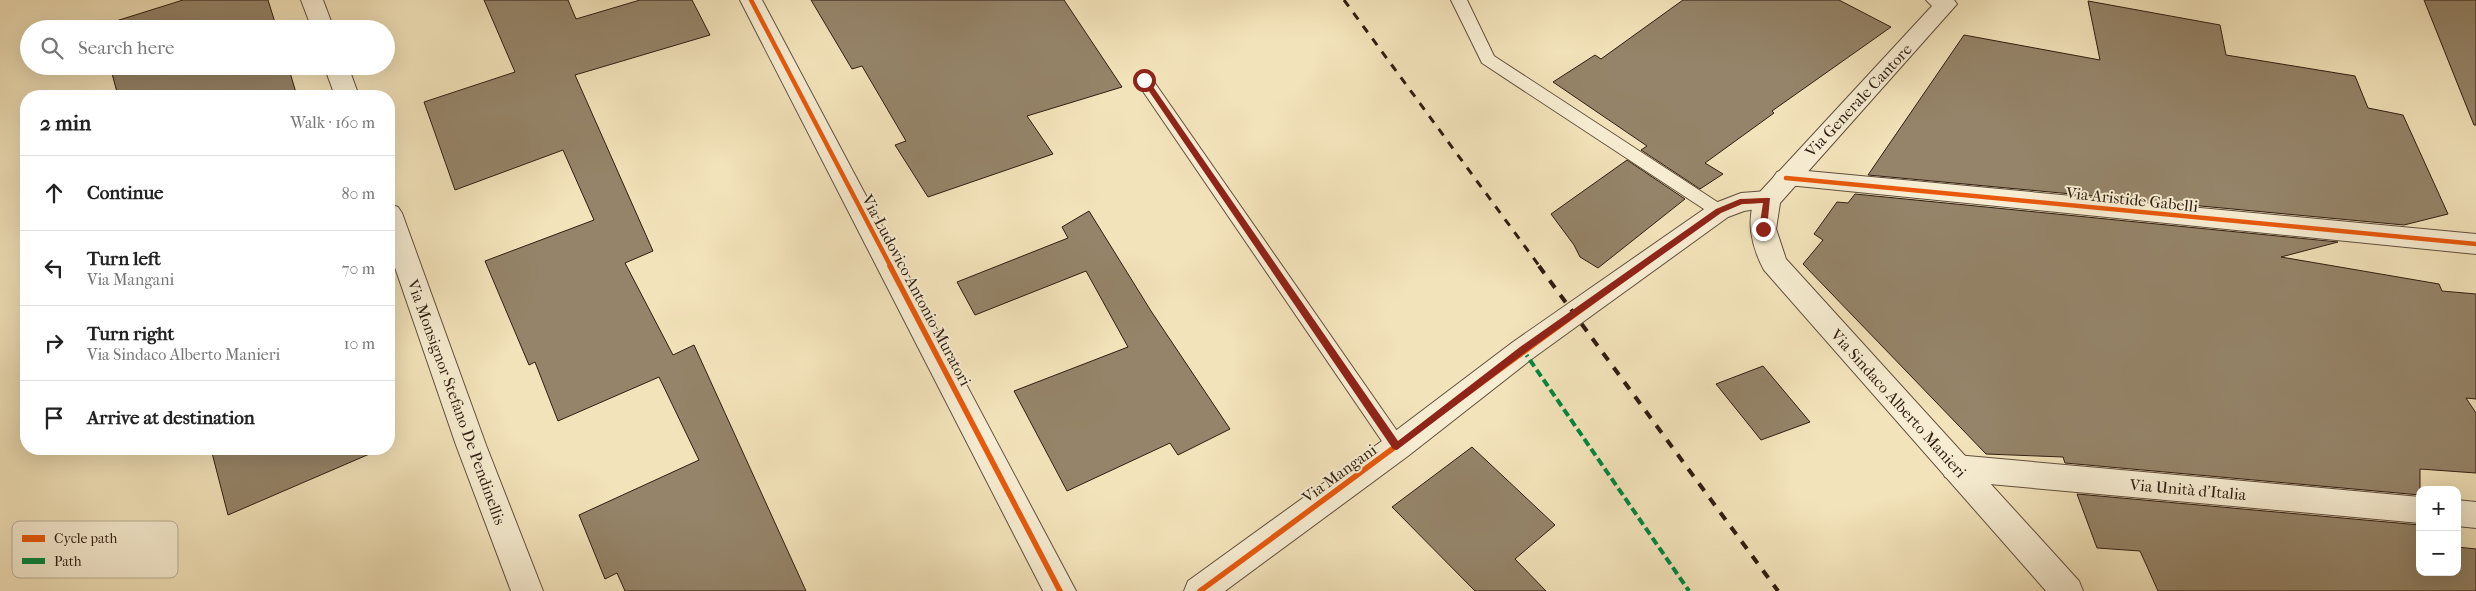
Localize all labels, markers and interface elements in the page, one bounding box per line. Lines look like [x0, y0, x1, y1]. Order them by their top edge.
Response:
search box [20, 20, 395, 75]
icon: search [38, 34, 66, 62]
text: Search here [78, 37, 174, 59]
street label: Via Generale Cantore [1800, 40, 1916, 162]
route start [1133, 69, 1156, 92]
text: 2 min [40, 111, 91, 135]
text: Walk · 160 m [290, 113, 375, 132]
icon: ahead [40, 179, 68, 207]
text: Continue [87, 182, 163, 204]
street label: Via Aristide Gabelli [2064, 183, 2199, 216]
text: 80 m [341, 184, 375, 203]
street label: Via Ludovico Antonio Muratori [857, 190, 975, 389]
route end [1752, 218, 1775, 241]
text: Turn left [87, 248, 161, 270]
icon: left [40, 254, 68, 282]
text: 70 m [342, 259, 375, 278]
text: Via Mangani [87, 270, 174, 289]
street label: Via Monsignor Stefano De Pendinellis [403, 276, 510, 527]
text: Turn right [87, 323, 174, 345]
street label: Via Sindaco Alberto Manieri [1826, 324, 1971, 482]
icon: right [40, 329, 68, 357]
text: 10 m [344, 334, 375, 353]
text: Via Sindaco Alberto Manieri [87, 345, 280, 364]
icon: arrive [40, 404, 68, 432]
text: Arrive at destination [87, 407, 255, 429]
street label: Via Mangani [1298, 440, 1380, 507]
street label: Via Unità d'Italia [2128, 475, 2247, 504]
map controls [2416, 486, 2461, 576]
button: + [2416, 486, 2461, 531]
legend [12, 521, 178, 578]
text: Cycle path [54, 530, 118, 547]
button: − [2416, 531, 2461, 576]
text: Path [54, 553, 82, 570]

